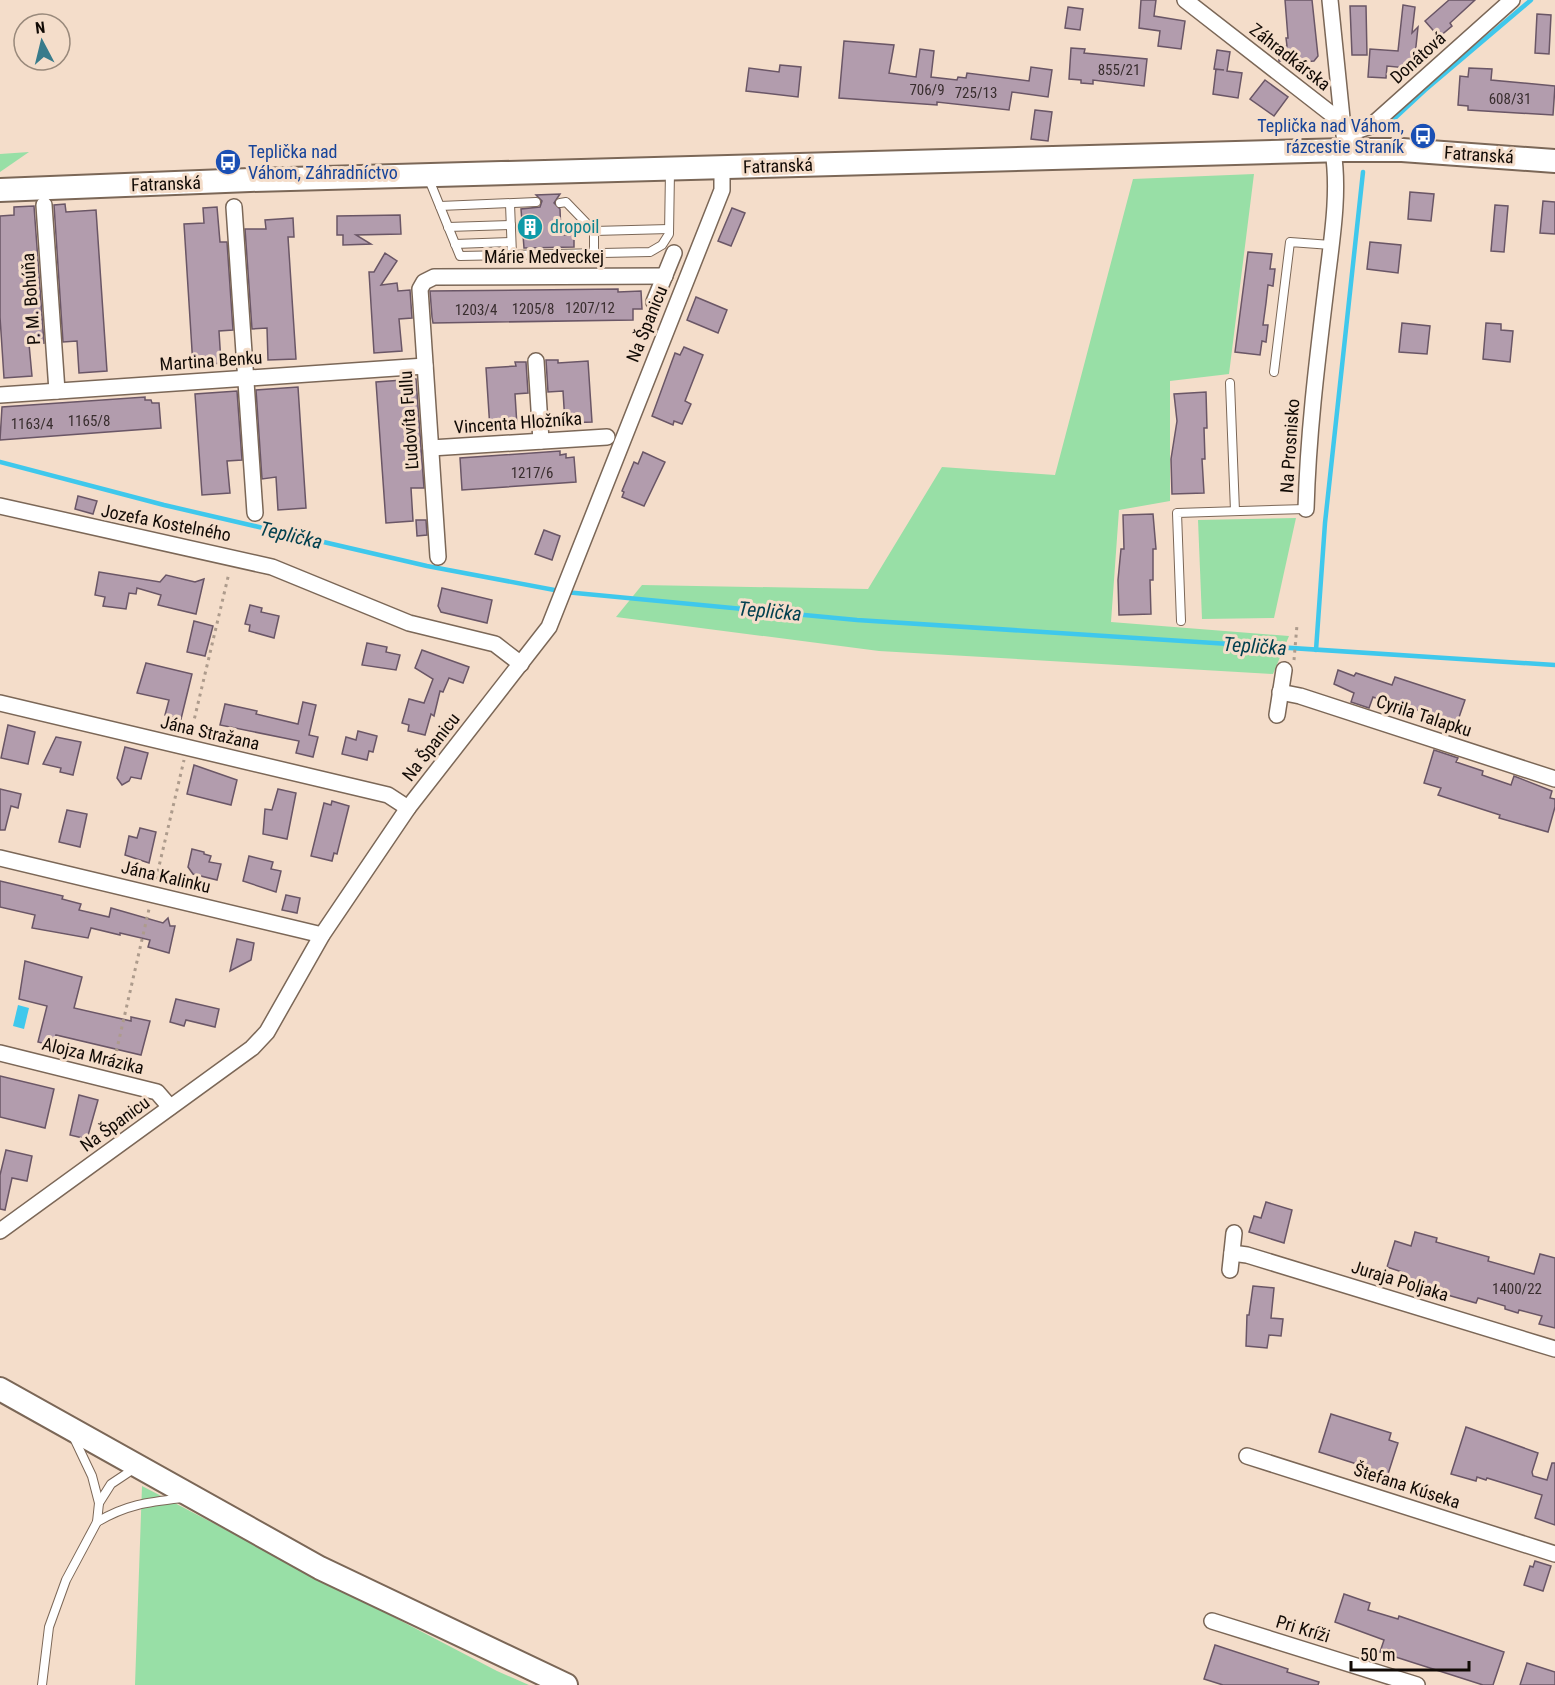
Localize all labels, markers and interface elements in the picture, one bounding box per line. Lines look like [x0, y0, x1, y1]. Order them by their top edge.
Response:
north arrow [12, 12, 72, 72]
text: N [34, 18, 46, 38]
street label: Záhradkárska [1246, 19, 1335, 95]
street label: Donátová [1386, 27, 1450, 88]
house number: 855/21 [1098, 61, 1140, 79]
house number: 706/9 [909, 81, 945, 99]
house number: 725/13 [955, 84, 997, 102]
house number: 608/31 [1489, 90, 1531, 108]
place label: Teplička nad Váhom, rázcestie Straník [1257, 115, 1404, 157]
bus stop icon: Teplička nad Váhom, rázcestie Straník [1408, 121, 1438, 151]
place label: Teplička nad Váhom, Záhradníctvo [248, 141, 398, 183]
street label: Fatranská [1444, 142, 1515, 167]
bus stop icon: Teplička nad Váhom, Záhradníctvo [213, 147, 243, 177]
street label: Fatranská [743, 154, 813, 177]
street label: Fatranská [131, 172, 201, 195]
building icon: dropoil [515, 212, 545, 242]
place label: dropoil [550, 216, 599, 237]
street label: Márie Medveckej [484, 246, 604, 267]
street label: P. M. Bohúňa [17, 252, 44, 346]
street label: Na Španicu [622, 283, 671, 365]
house number: 1207/12 [565, 299, 615, 317]
house number: 1205/8 [512, 300, 554, 318]
house number: 1203/4 [455, 301, 497, 319]
street label: Martina Benku [159, 346, 263, 375]
street label: Ľudovíta Fullu [395, 370, 422, 470]
street label: Na Prosnisko [1276, 398, 1303, 494]
street label: Vincenta Hložníka [453, 408, 583, 437]
house number: 1165/8 [68, 412, 110, 430]
house number: 1163/4 [11, 415, 53, 433]
house number: 1217/6 [511, 464, 553, 482]
street label: Jozefa Kostelného [99, 500, 233, 545]
water label: Teplička [257, 516, 325, 554]
water label: Teplička [737, 596, 803, 626]
water label: Teplička [1222, 632, 1288, 660]
street label: Cyrila Talapku [1374, 690, 1475, 741]
street label: Na Španicu [398, 708, 464, 785]
street label: Jána Stražana [159, 711, 262, 754]
street label: Jána Kalinku [119, 856, 213, 897]
street label: Alojza Mrázika [40, 1033, 146, 1078]
street label: Na Španicu [76, 1091, 153, 1156]
street label: Juraja Poljaka [1349, 1256, 1451, 1305]
house number: 1400/22 [1492, 1280, 1542, 1298]
street label: Štefana Kúseka [1351, 1458, 1463, 1513]
street label: Pri Kríži [1274, 1610, 1333, 1647]
scale bar [1351, 1634, 1470, 1672]
text: 50 m [1360, 1644, 1395, 1665]

